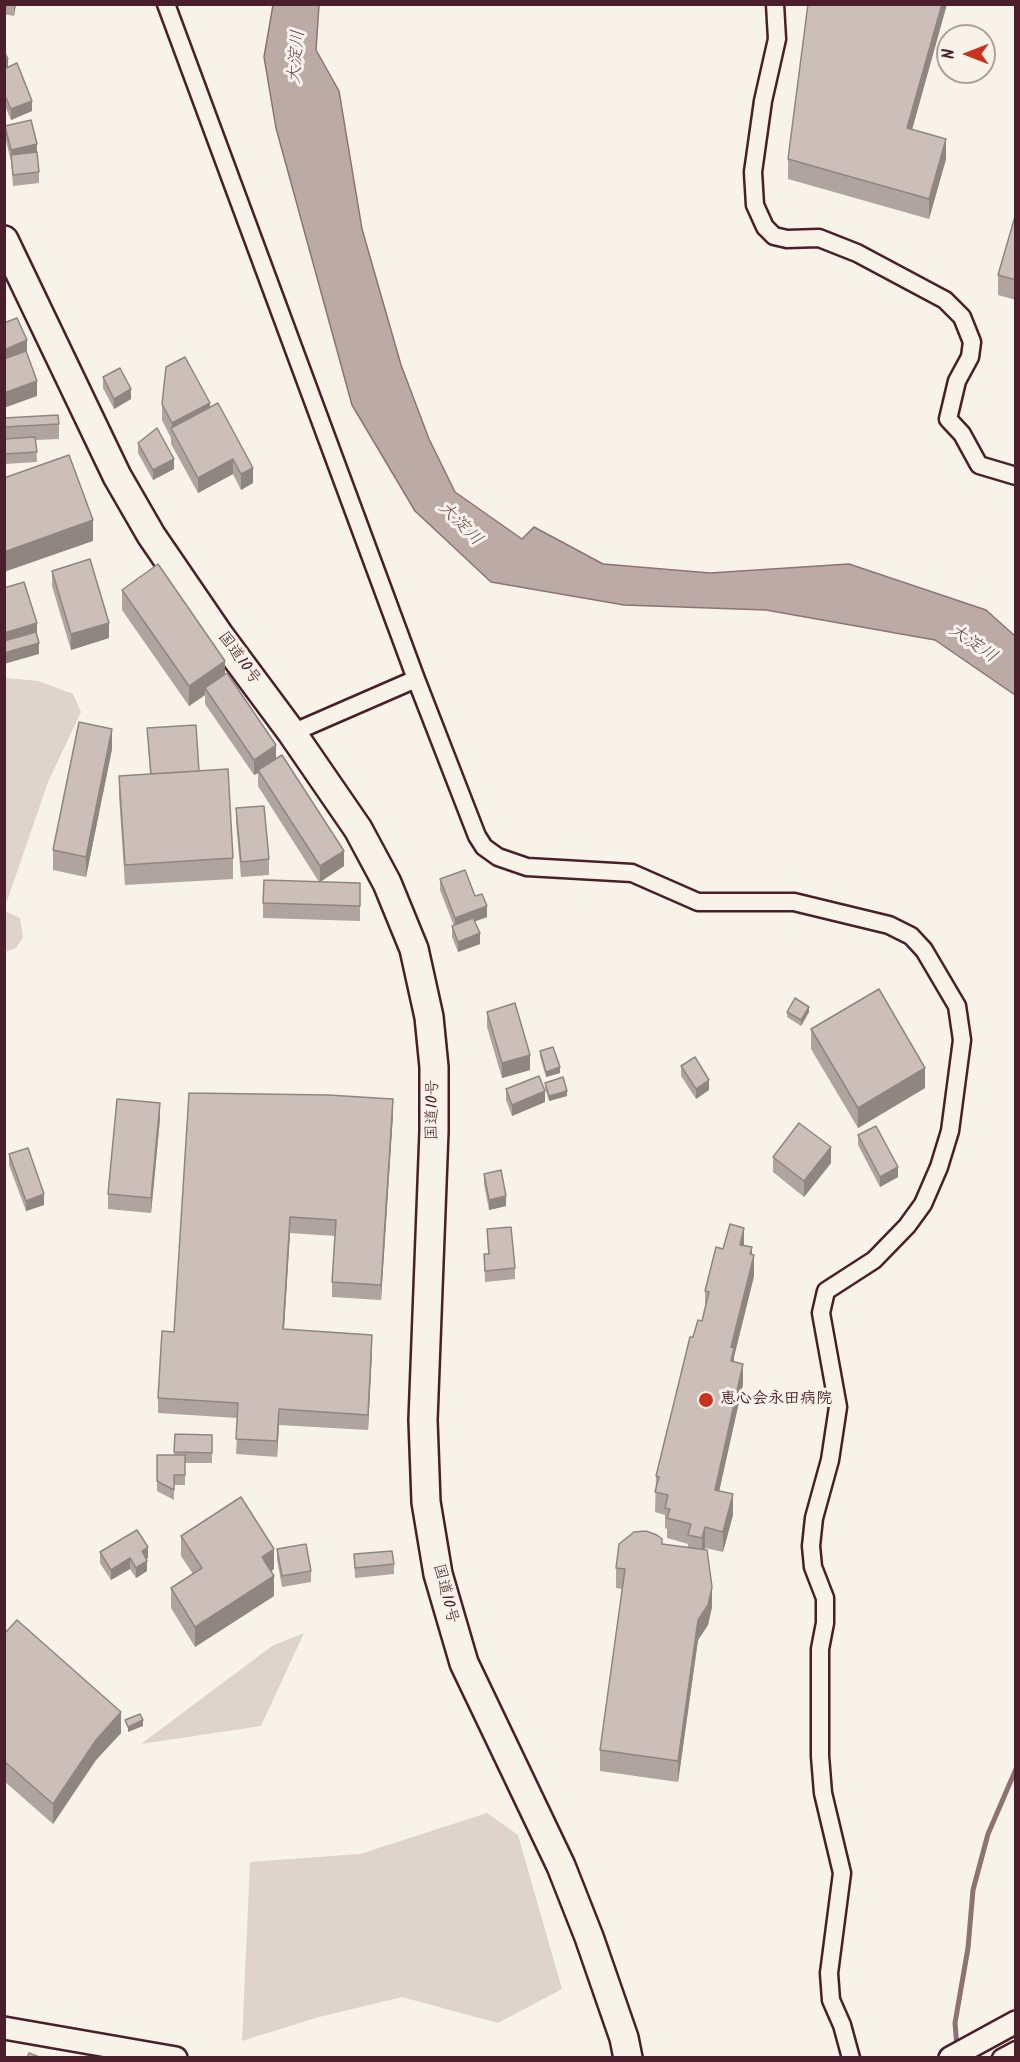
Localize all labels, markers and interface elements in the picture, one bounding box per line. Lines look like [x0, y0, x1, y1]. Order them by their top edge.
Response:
north arrow [936, 24, 996, 84]
water label: 大淀川 [285, 29, 311, 85]
text: N [937, 49, 962, 59]
water label: 大淀川 [432, 498, 486, 552]
water label: 大淀川 [944, 621, 1000, 669]
street label: 国道10号 [212, 629, 264, 689]
street label: 国道10号 [424, 1079, 444, 1141]
place label: 恵心会永田病院 [720, 1390, 832, 1410]
marker: 恵心会永田病院 [697, 1391, 715, 1409]
street label: 国道10号 [427, 1562, 461, 1626]

